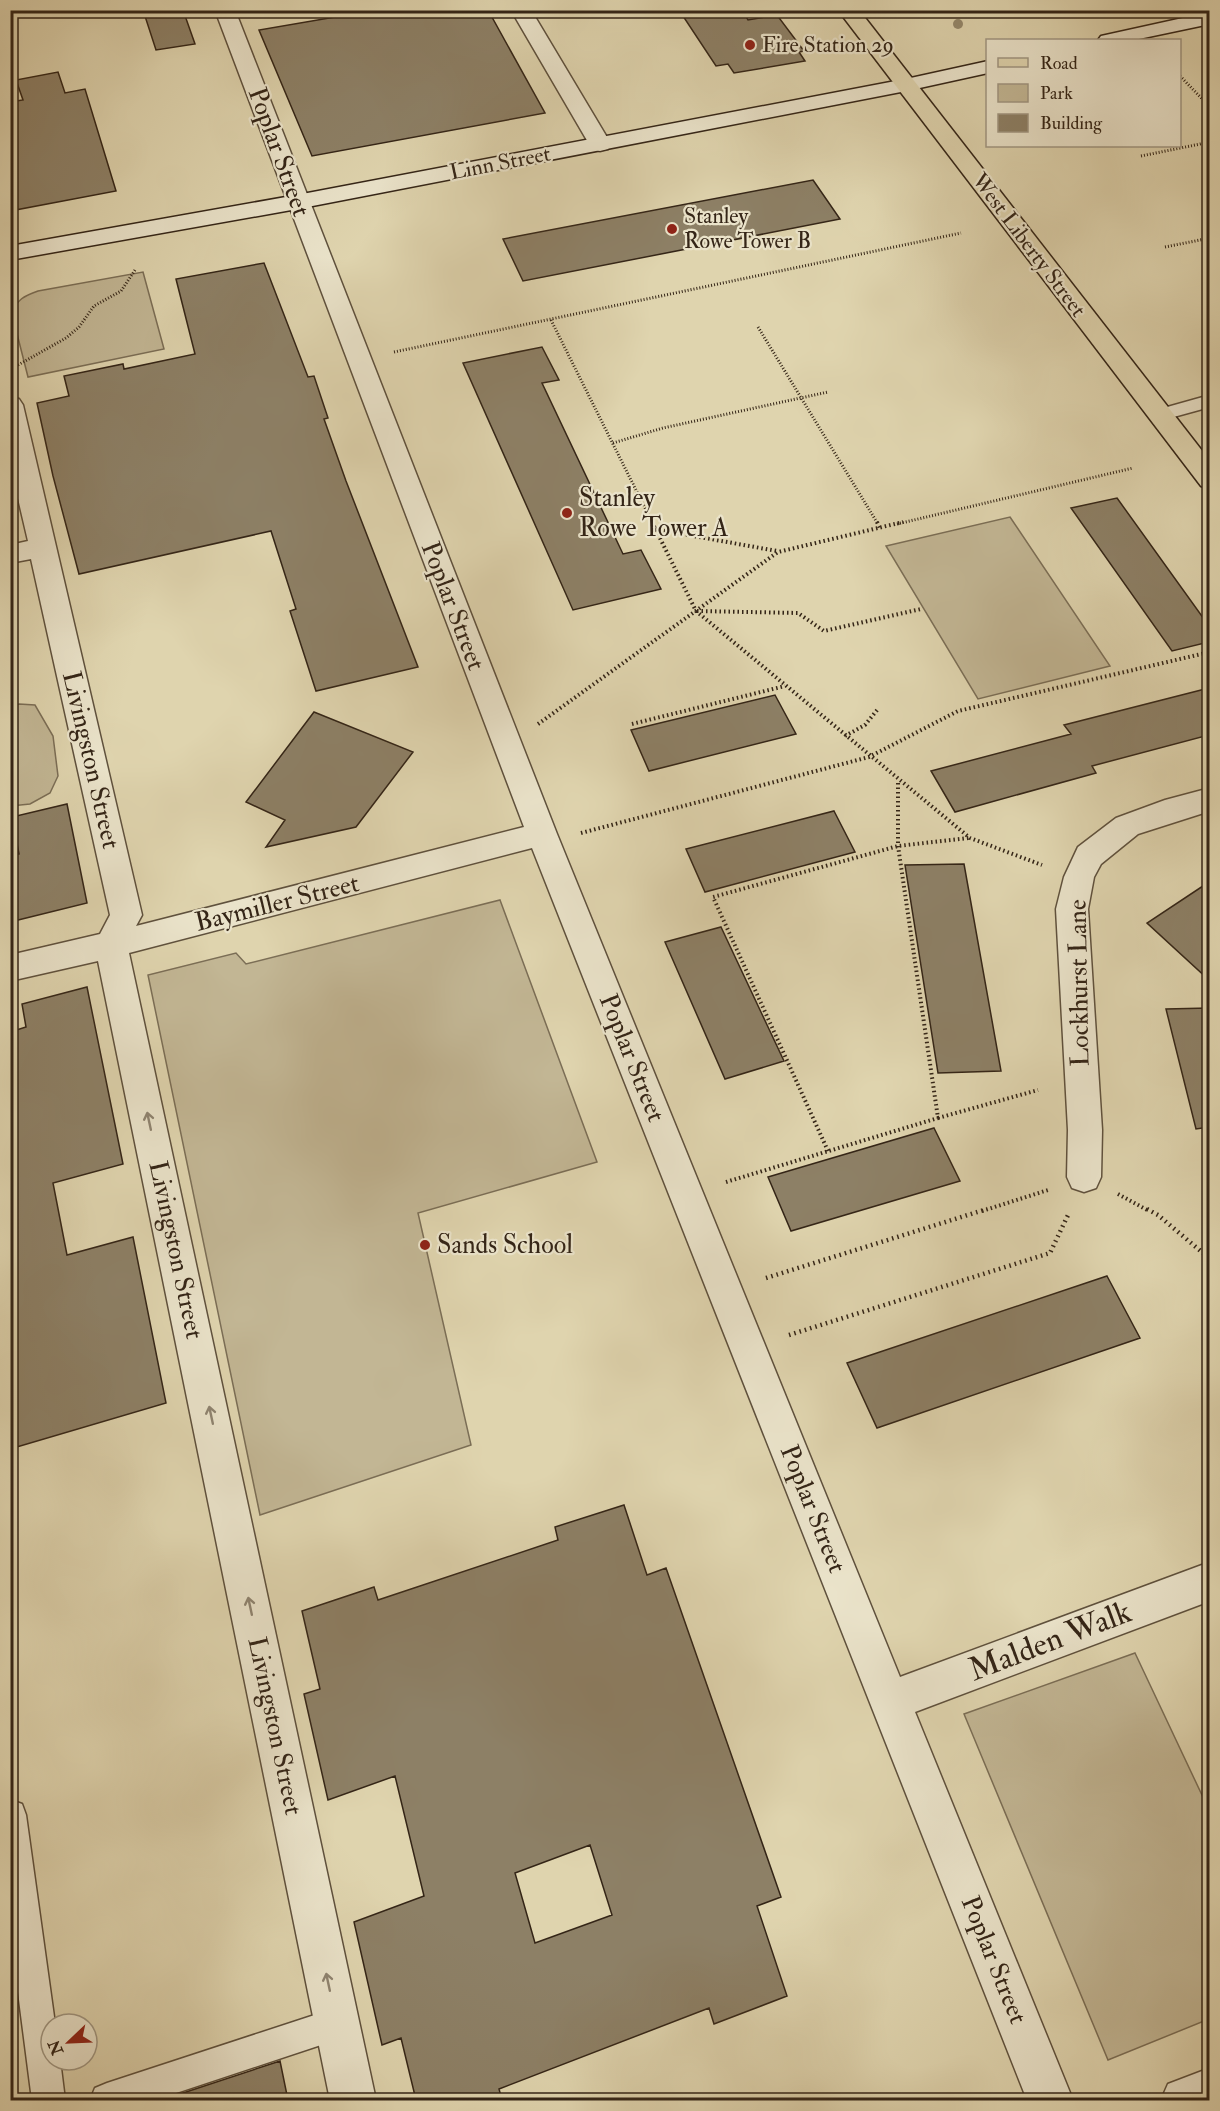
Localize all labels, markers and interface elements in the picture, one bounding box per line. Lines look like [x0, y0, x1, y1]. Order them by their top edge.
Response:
place label: Fire Station 29 [762, 31, 894, 59]
marker: Fire Station 29 [743, 38, 757, 52]
legend [986, 39, 1181, 147]
text: Road [1040, 52, 1078, 75]
text: Park [1040, 82, 1073, 105]
street label: Poplar Street [240, 83, 317, 221]
text: Building [1040, 112, 1103, 135]
street label: Linn Street [447, 140, 553, 186]
street label: West Liberty Street [965, 167, 1092, 323]
place label: Stanley Rowe Tower B [684, 202, 811, 255]
marker: Stanley Rowe Tower B [665, 222, 679, 236]
place label: Stanley Rowe Tower A [579, 482, 729, 544]
marker: Stanley Rowe Tower A [560, 506, 574, 520]
street label: Poplar Street [413, 537, 492, 675]
street label: Livingston Street [55, 668, 127, 852]
street label: Baymiller Street [192, 867, 362, 939]
street label: Lockhurst Lane [1062, 899, 1096, 1067]
street label: Poplar Street [591, 989, 672, 1127]
one-way arrow [143, 1112, 154, 1131]
street label: Livingston Street [142, 1158, 210, 1342]
place label: Sands School [437, 1229, 573, 1261]
marker: Sands School [418, 1238, 432, 1252]
one-way arrow [205, 1405, 216, 1425]
street label: Poplar Street [772, 1440, 853, 1578]
street label: Malden Walk [963, 1592, 1137, 1690]
one-way arrow [244, 1596, 255, 1616]
street label: Livingston Street [241, 1634, 309, 1818]
street label: Poplar Street [953, 1891, 1034, 2029]
one-way arrow [322, 1972, 333, 1992]
north arrow [39, 2012, 99, 2072]
text: N [44, 2036, 69, 2059]

